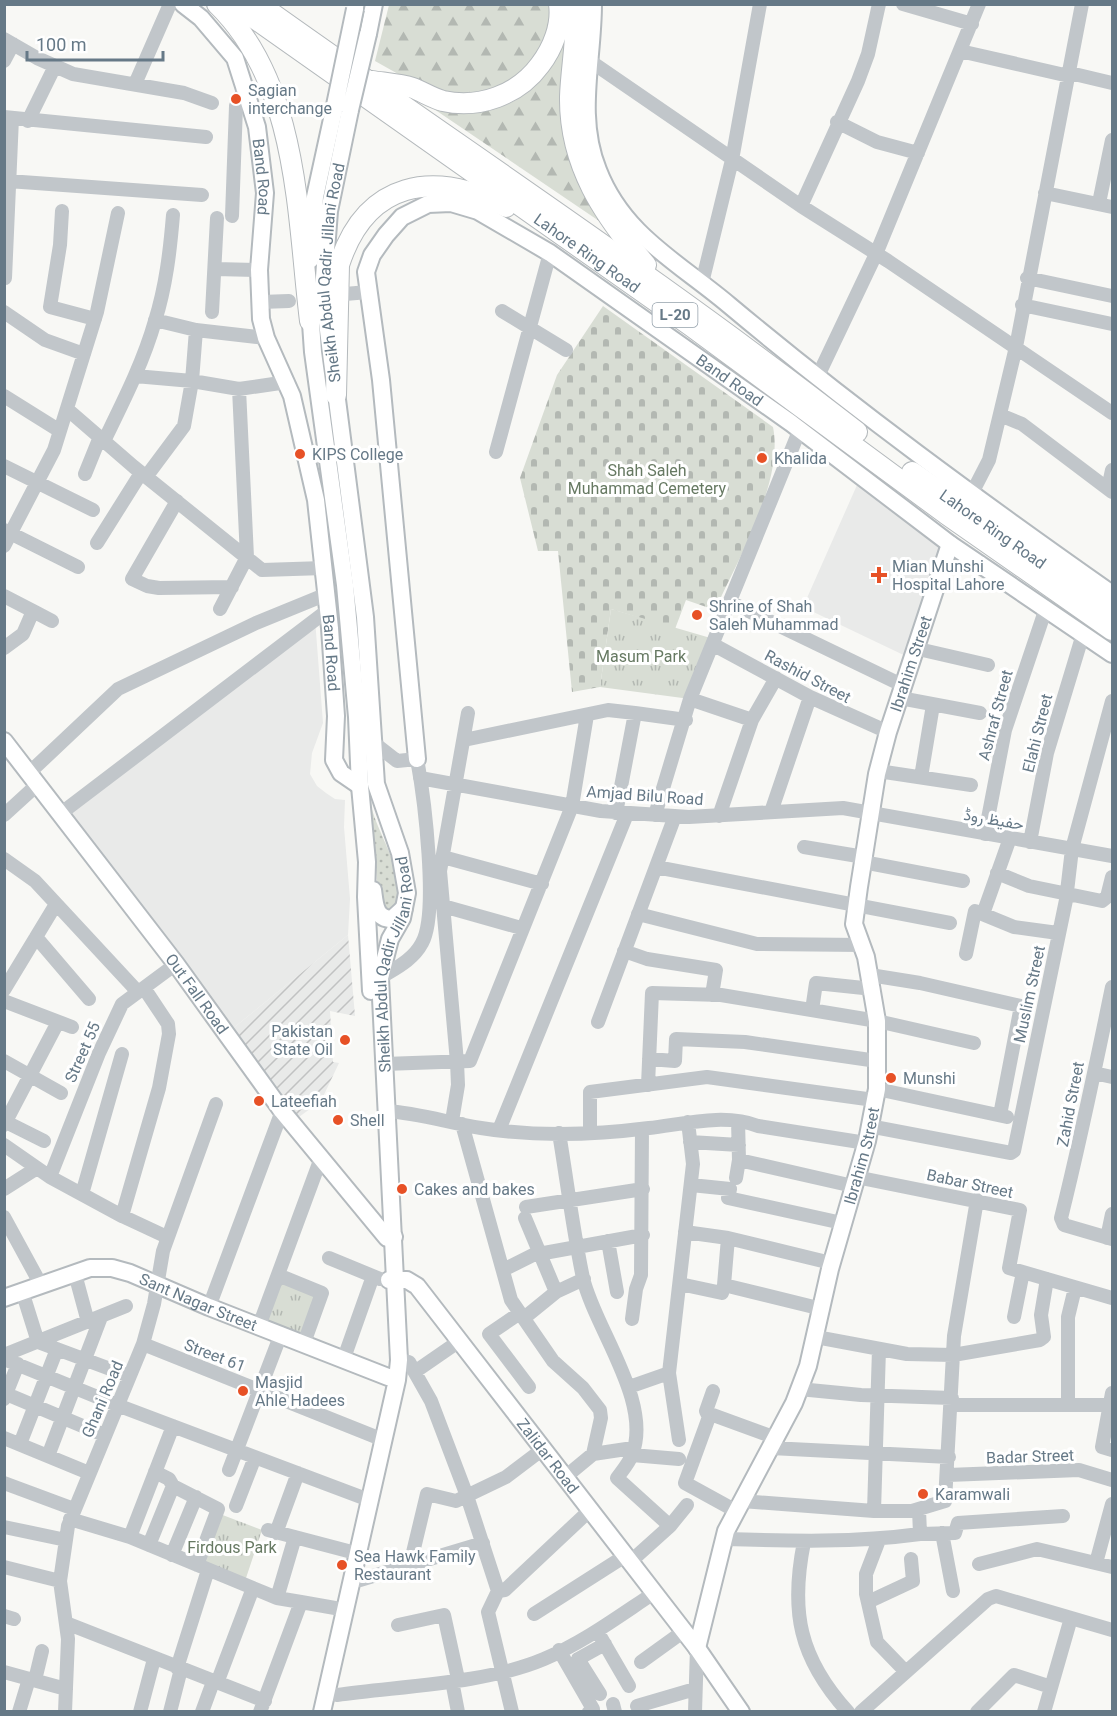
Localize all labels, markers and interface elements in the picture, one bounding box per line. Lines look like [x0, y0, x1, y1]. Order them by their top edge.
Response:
scale bar [27, 24, 164, 62]
text: 100 m [36, 34, 87, 55]
place label: Sagian interchange [248, 81, 332, 118]
marker: Sagian interchange [229, 92, 243, 106]
street label: Band Road [248, 137, 274, 216]
street label: Sheikh Abdul Qadir Jillani Road [314, 161, 349, 384]
street label: Lahore Ring Road [530, 209, 644, 297]
road number: L-20 [652, 303, 698, 327]
street label: Band Road [693, 350, 767, 410]
place label: KIPS College [312, 445, 403, 464]
marker: KIPS College [293, 447, 307, 461]
place label: Khalida [774, 449, 827, 468]
marker: Khalida [755, 451, 769, 465]
park label: Shah Saleh Muhammad Cemetery [568, 461, 727, 498]
street label: Lahore Ring Road [936, 485, 1050, 573]
place label: Mian Munshi Hospital Lahore [892, 557, 1004, 594]
marker: Mian Munshi Hospital Lahore [870, 566, 888, 584]
place label: Shrine of Shah Saleh Muhammad [709, 597, 838, 634]
marker: Shrine of Shah Saleh Muhammad [690, 608, 704, 622]
street label: Band Road [319, 613, 343, 692]
street label: Ibrahim Street [886, 613, 936, 714]
street label: Rashid Street [761, 646, 854, 707]
park label: Masum Park [596, 647, 687, 666]
street label: Ashraf Street [974, 668, 1017, 763]
street label: Elahi Street [1019, 692, 1056, 775]
street label: Amjad Bilu Road [586, 782, 704, 809]
street label: حفیظ روڈ [962, 805, 1026, 835]
street label: Sheikh Abdul Qadir Jillani Road [371, 855, 417, 1073]
street label: Muslim Street [1010, 944, 1049, 1045]
street label: Out Fall Road [161, 950, 232, 1038]
street label: Street 55 [61, 1019, 104, 1085]
place label: Pakistan State Oil [271, 1022, 333, 1059]
marker: Pakistan State Oil [338, 1033, 352, 1047]
street label: Zahid Street [1053, 1060, 1088, 1148]
place label: Munshi [903, 1069, 956, 1088]
marker: Munshi [884, 1071, 898, 1085]
place label: Lateefiah [271, 1092, 337, 1111]
marker: Lateefiah [252, 1094, 266, 1108]
street label: Ibrahim Street [840, 1106, 883, 1207]
place label: Shell [350, 1111, 385, 1130]
marker: Shell [331, 1113, 345, 1127]
street label: Babar Street [925, 1165, 1015, 1202]
place label: Cakes and bakes [414, 1180, 535, 1199]
marker: Cakes and bakes [395, 1182, 409, 1196]
street label: Sant Nagar Street [137, 1269, 260, 1335]
street label: Street 61 [181, 1335, 248, 1376]
street label: Ghani Road [78, 1358, 127, 1441]
place label: Masjid Ahle Hadees [255, 1373, 345, 1410]
marker: Masjid Ahle Hadees [236, 1384, 250, 1398]
street label: Zalidar Road [513, 1414, 583, 1497]
street label: Badar Street [986, 1445, 1074, 1468]
place label: Karamwali [935, 1485, 1010, 1504]
marker: Karamwali [916, 1487, 930, 1501]
park label: Firdous Park [187, 1538, 278, 1557]
place label: Sea Hawk Family Restaurant [354, 1547, 476, 1584]
marker: Sea Hawk Family Restaurant [335, 1558, 349, 1572]

